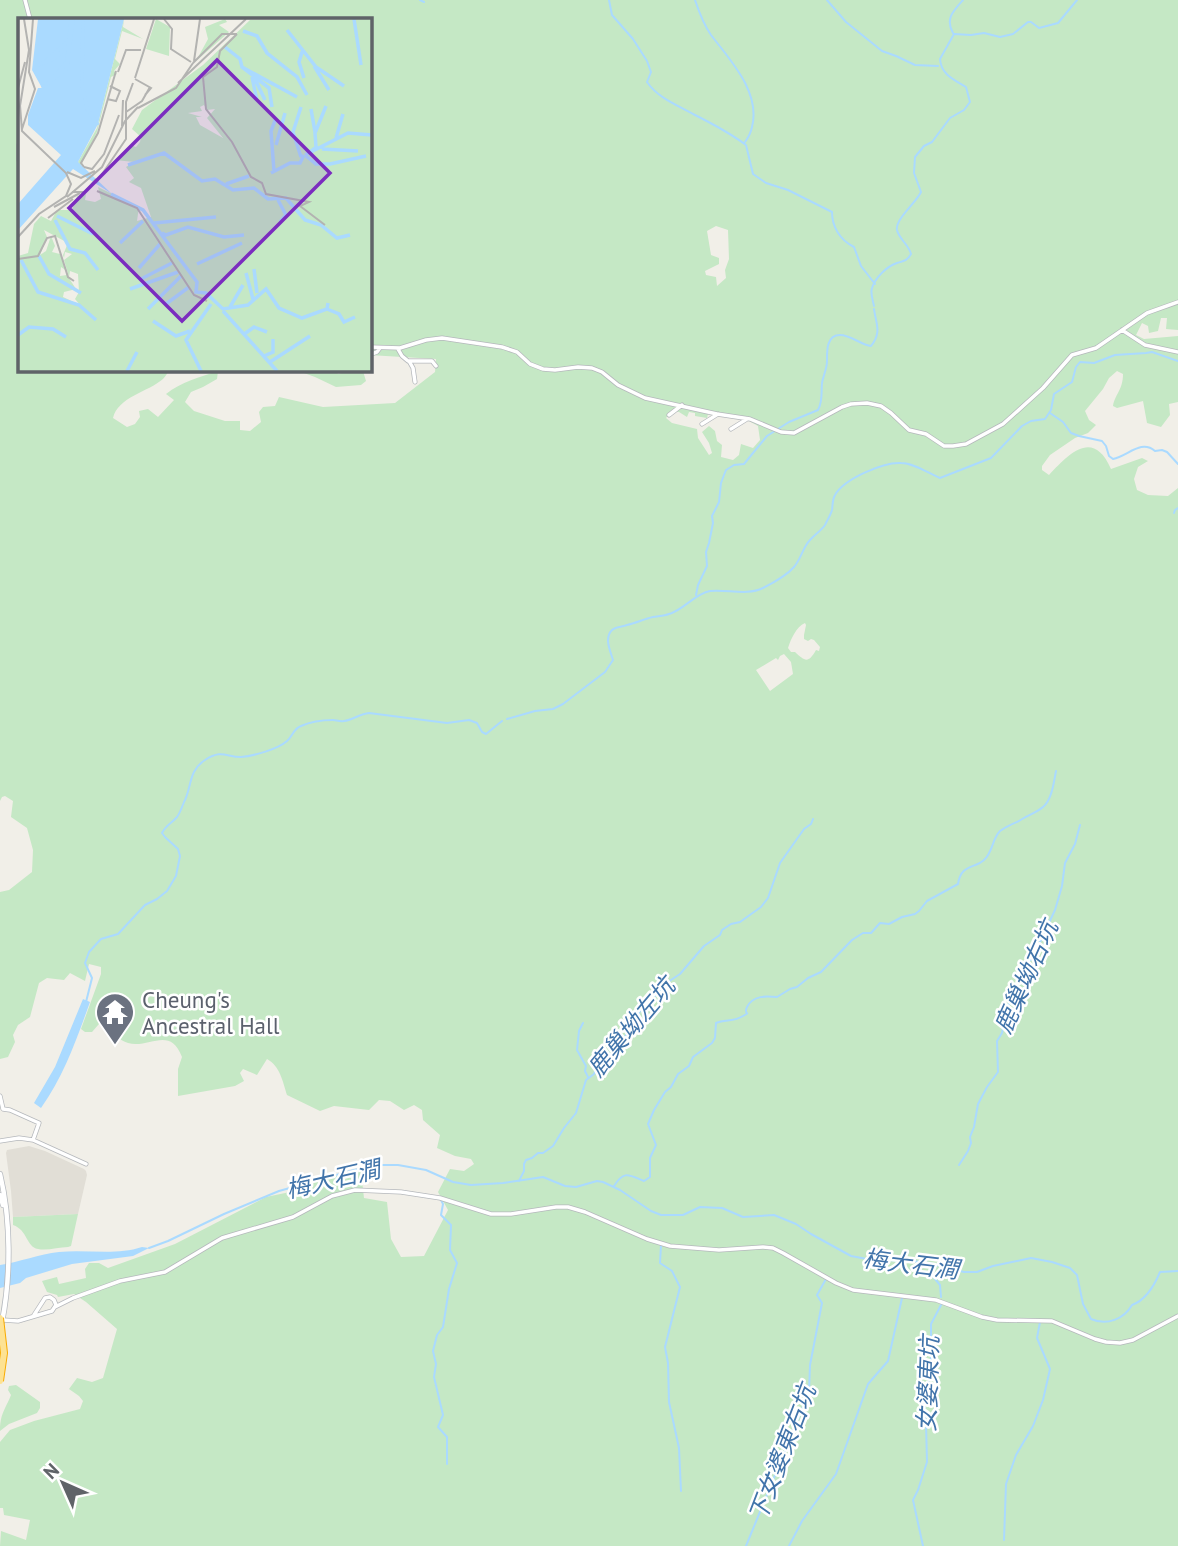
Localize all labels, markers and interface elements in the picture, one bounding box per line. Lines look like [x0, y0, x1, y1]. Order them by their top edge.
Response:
inset map [18, 18, 371, 371]
water label: 鹿巢坳右坑 [987, 913, 1066, 1038]
water label: 鹿巢坳左坑 [581, 969, 683, 1083]
place label: Cheung's Ancestral Hall [142, 985, 280, 1040]
temple icon: Cheung's Ancestral Hall [94, 991, 136, 1046]
water label: 梅大石澗 [283, 1152, 386, 1205]
water label: 梅大石澗 [861, 1243, 964, 1286]
water label: 女婆東坑 [911, 1332, 945, 1433]
water label: 下女婆東右坑 [742, 1377, 823, 1526]
north arrow [28, 1448, 98, 1518]
text: N [38, 1458, 64, 1484]

